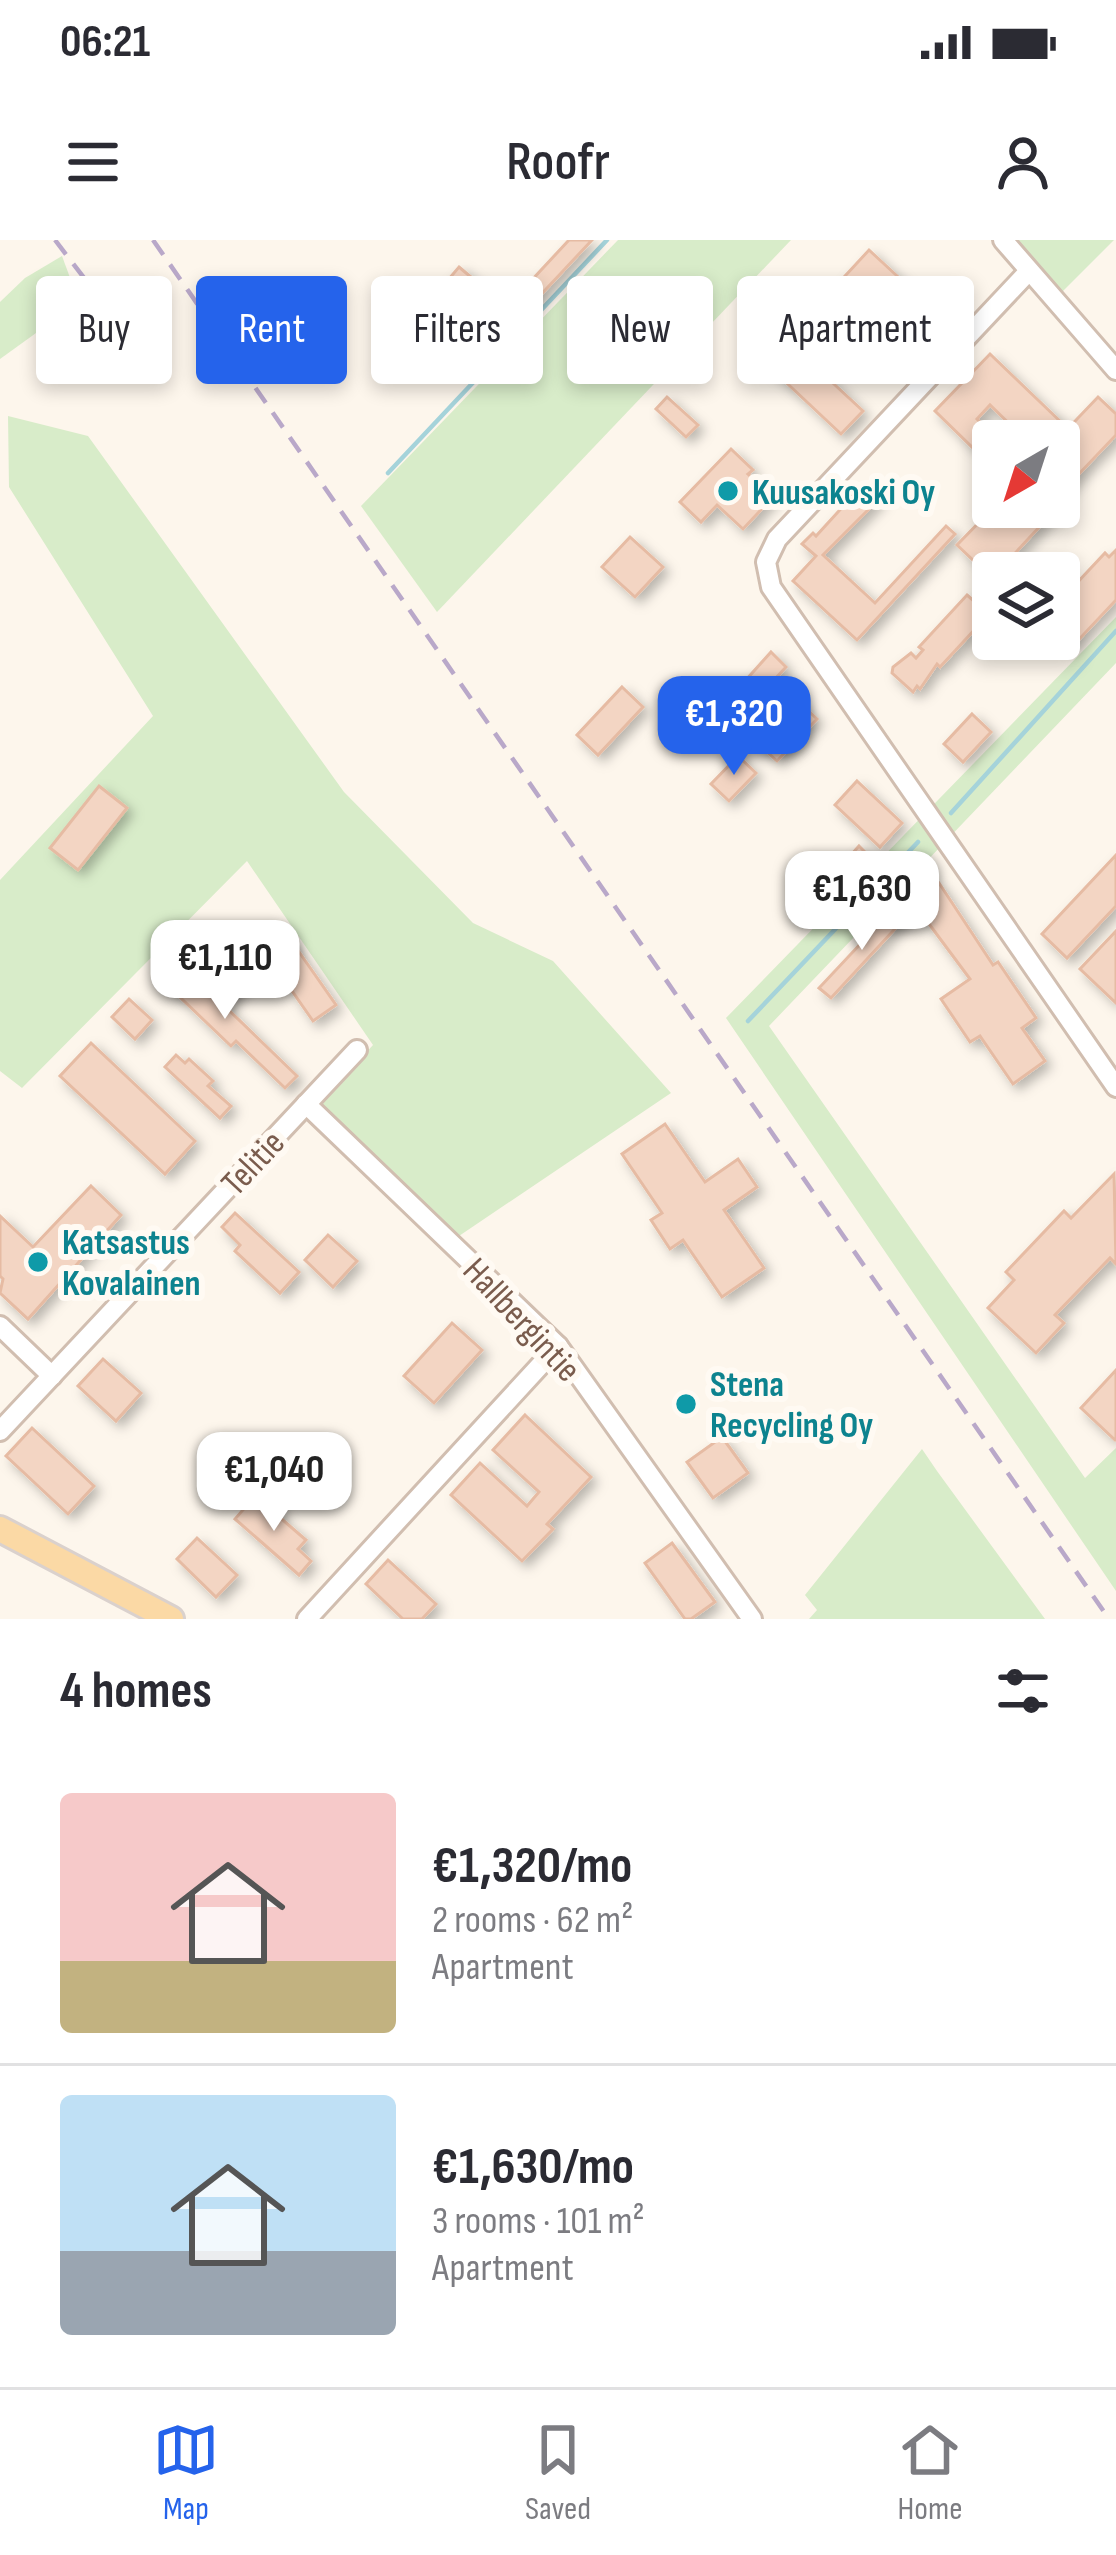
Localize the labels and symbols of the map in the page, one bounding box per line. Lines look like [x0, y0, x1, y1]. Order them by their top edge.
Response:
north arrow [972, 420, 1080, 528]
place label: Kuusakoski Oy [752, 472, 935, 515]
marker: Kuusakoski Oy [715, 478, 741, 504]
pin: €1,320 [636, 676, 832, 778]
pin: €1,630 [764, 851, 960, 953]
pin: €1,110 [127, 920, 323, 1022]
street label: Telitie [213, 1122, 294, 1205]
place label: Katsastus Kovalainen [62, 1222, 201, 1306]
marker: Katsastus Kovalainen [25, 1249, 51, 1275]
street label: Hallbergintie [453, 1250, 589, 1391]
place label: Stena Recycling Oy [710, 1364, 873, 1448]
marker: Stena Recycling Oy [673, 1391, 699, 1417]
pin: €1,040 [176, 1432, 372, 1534]

